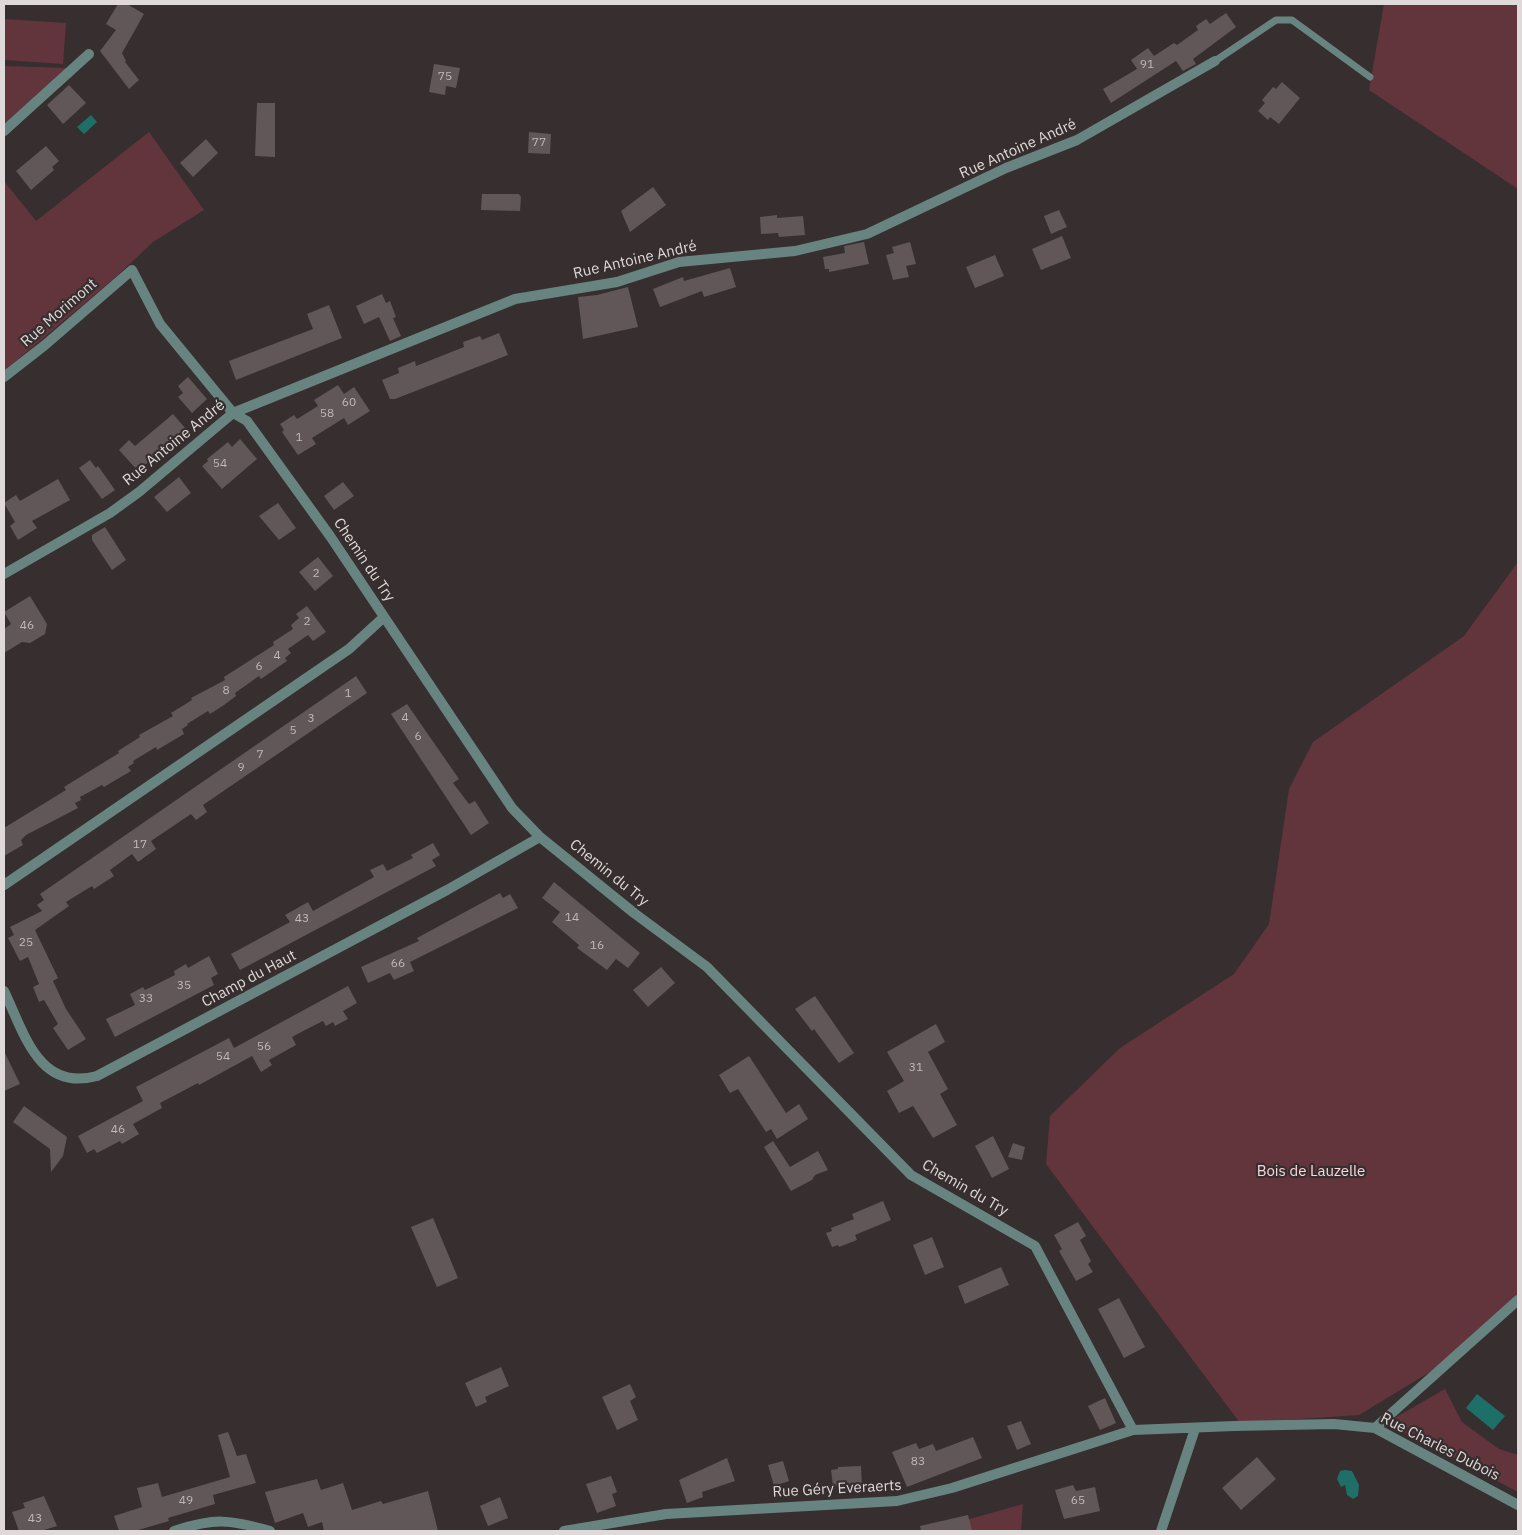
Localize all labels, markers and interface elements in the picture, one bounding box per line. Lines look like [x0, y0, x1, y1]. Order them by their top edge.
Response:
house number: 91 [1140, 58, 1154, 72]
house number: 75 [438, 70, 452, 84]
street label: Rue Antoine André [957, 115, 1079, 183]
house number: 77 [532, 136, 546, 150]
street label: Rue Antoine André [572, 237, 698, 283]
street label: Rue Morimont [17, 275, 101, 351]
street label: Rue Antoine André [119, 396, 229, 490]
house number: 60 [342, 396, 356, 410]
house number: 58 [320, 407, 334, 421]
house number: 1 [295, 431, 303, 445]
house number: 54 [213, 457, 227, 471]
street label: Chemin du Try [329, 515, 399, 605]
house number: 2 [312, 567, 320, 581]
house number: 2 [303, 615, 311, 629]
house number: 46 [20, 619, 34, 633]
house number: 4 [273, 649, 281, 663]
house number: 6 [255, 660, 263, 674]
house number: 8 [222, 684, 230, 698]
house number: 1 [344, 687, 352, 701]
house number: 4 [401, 711, 409, 725]
house number: 3 [307, 712, 315, 726]
house number: 5 [289, 724, 297, 738]
house number: 6 [414, 730, 422, 744]
house number: 7 [256, 748, 264, 762]
house number: 9 [237, 761, 245, 775]
street label: Chemin du Try [566, 836, 652, 910]
house number: 17 [133, 838, 147, 852]
house number: 14 [565, 911, 579, 925]
house number: 43 [295, 912, 309, 926]
house number: 25 [19, 936, 33, 950]
house number: 16 [590, 939, 604, 953]
street label: Champ du Haut [199, 947, 299, 1011]
house number: 66 [391, 957, 405, 971]
house number: 35 [177, 979, 191, 993]
house number: 33 [139, 992, 153, 1006]
house number: 56 [257, 1040, 271, 1054]
house number: 54 [216, 1050, 230, 1064]
house number: 31 [909, 1061, 923, 1075]
house number: 46 [111, 1123, 125, 1137]
street label: Chemin du Try [919, 1156, 1011, 1220]
park label: Bois de Lauzelle [1257, 1163, 1365, 1181]
street label: Rue Charles Dubois [1377, 1409, 1503, 1485]
house number: 83 [911, 1455, 925, 1469]
street label: Rue Géry Everaerts [772, 1477, 902, 1501]
house number: 49 [179, 1494, 193, 1508]
house number: 65 [1071, 1494, 1085, 1508]
house number: 43 [28, 1512, 42, 1526]

